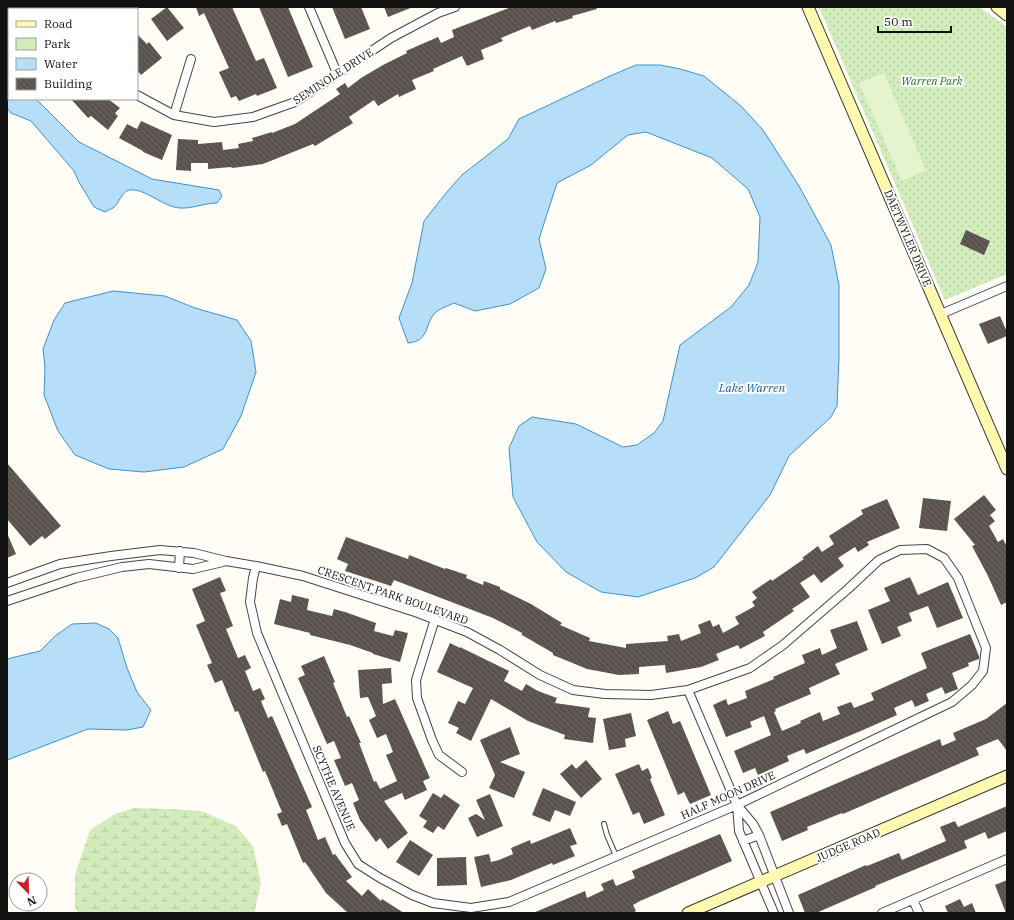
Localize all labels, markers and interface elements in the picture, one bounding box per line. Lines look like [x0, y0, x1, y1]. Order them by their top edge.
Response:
legend [8, 8, 138, 100]
scale bar [878, 8, 951, 34]
text: 50 m [884, 14, 913, 29]
text: Road [44, 16, 73, 31]
text: Park [44, 36, 70, 51]
street label: SEMINOLE DRIVE [290, 45, 376, 107]
text: Water [44, 56, 78, 71]
park label: Warren Park [901, 74, 963, 88]
text: Building [44, 76, 92, 91]
street label: DAETWYLER DRIVE [881, 187, 935, 289]
water label: Lake Warren [718, 380, 785, 395]
street label: CRESCENT PARK BOULEVARD [316, 563, 470, 627]
street label: SCYTHE AVENUE [310, 743, 358, 833]
street label: HALF MOON DRIVE [679, 768, 777, 822]
street label: JUDGE ROAD [814, 825, 883, 865]
north arrow [8, 872, 48, 912]
text: N [25, 893, 39, 909]

